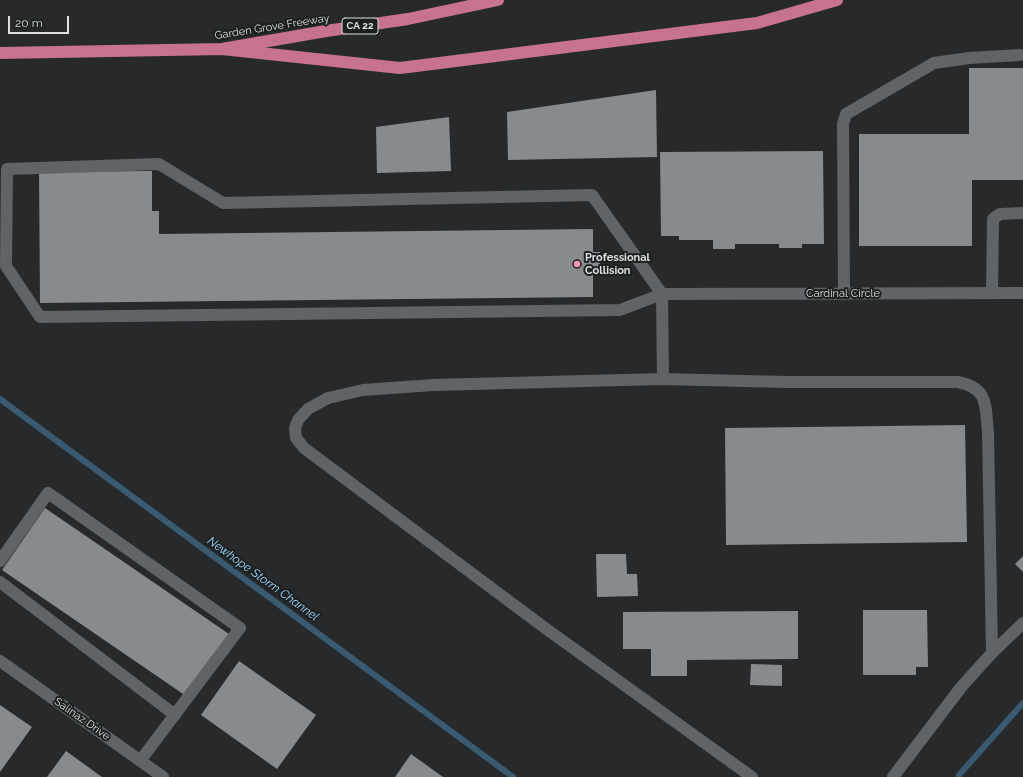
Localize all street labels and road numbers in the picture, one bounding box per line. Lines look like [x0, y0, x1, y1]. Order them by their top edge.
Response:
street label: Garden Grove Freeway [214, 11, 330, 43]
road number: CA 22 [342, 18, 378, 34]
street label: Cardinal Circle [806, 287, 880, 301]
street label: Salinaz Drive [52, 695, 112, 743]

